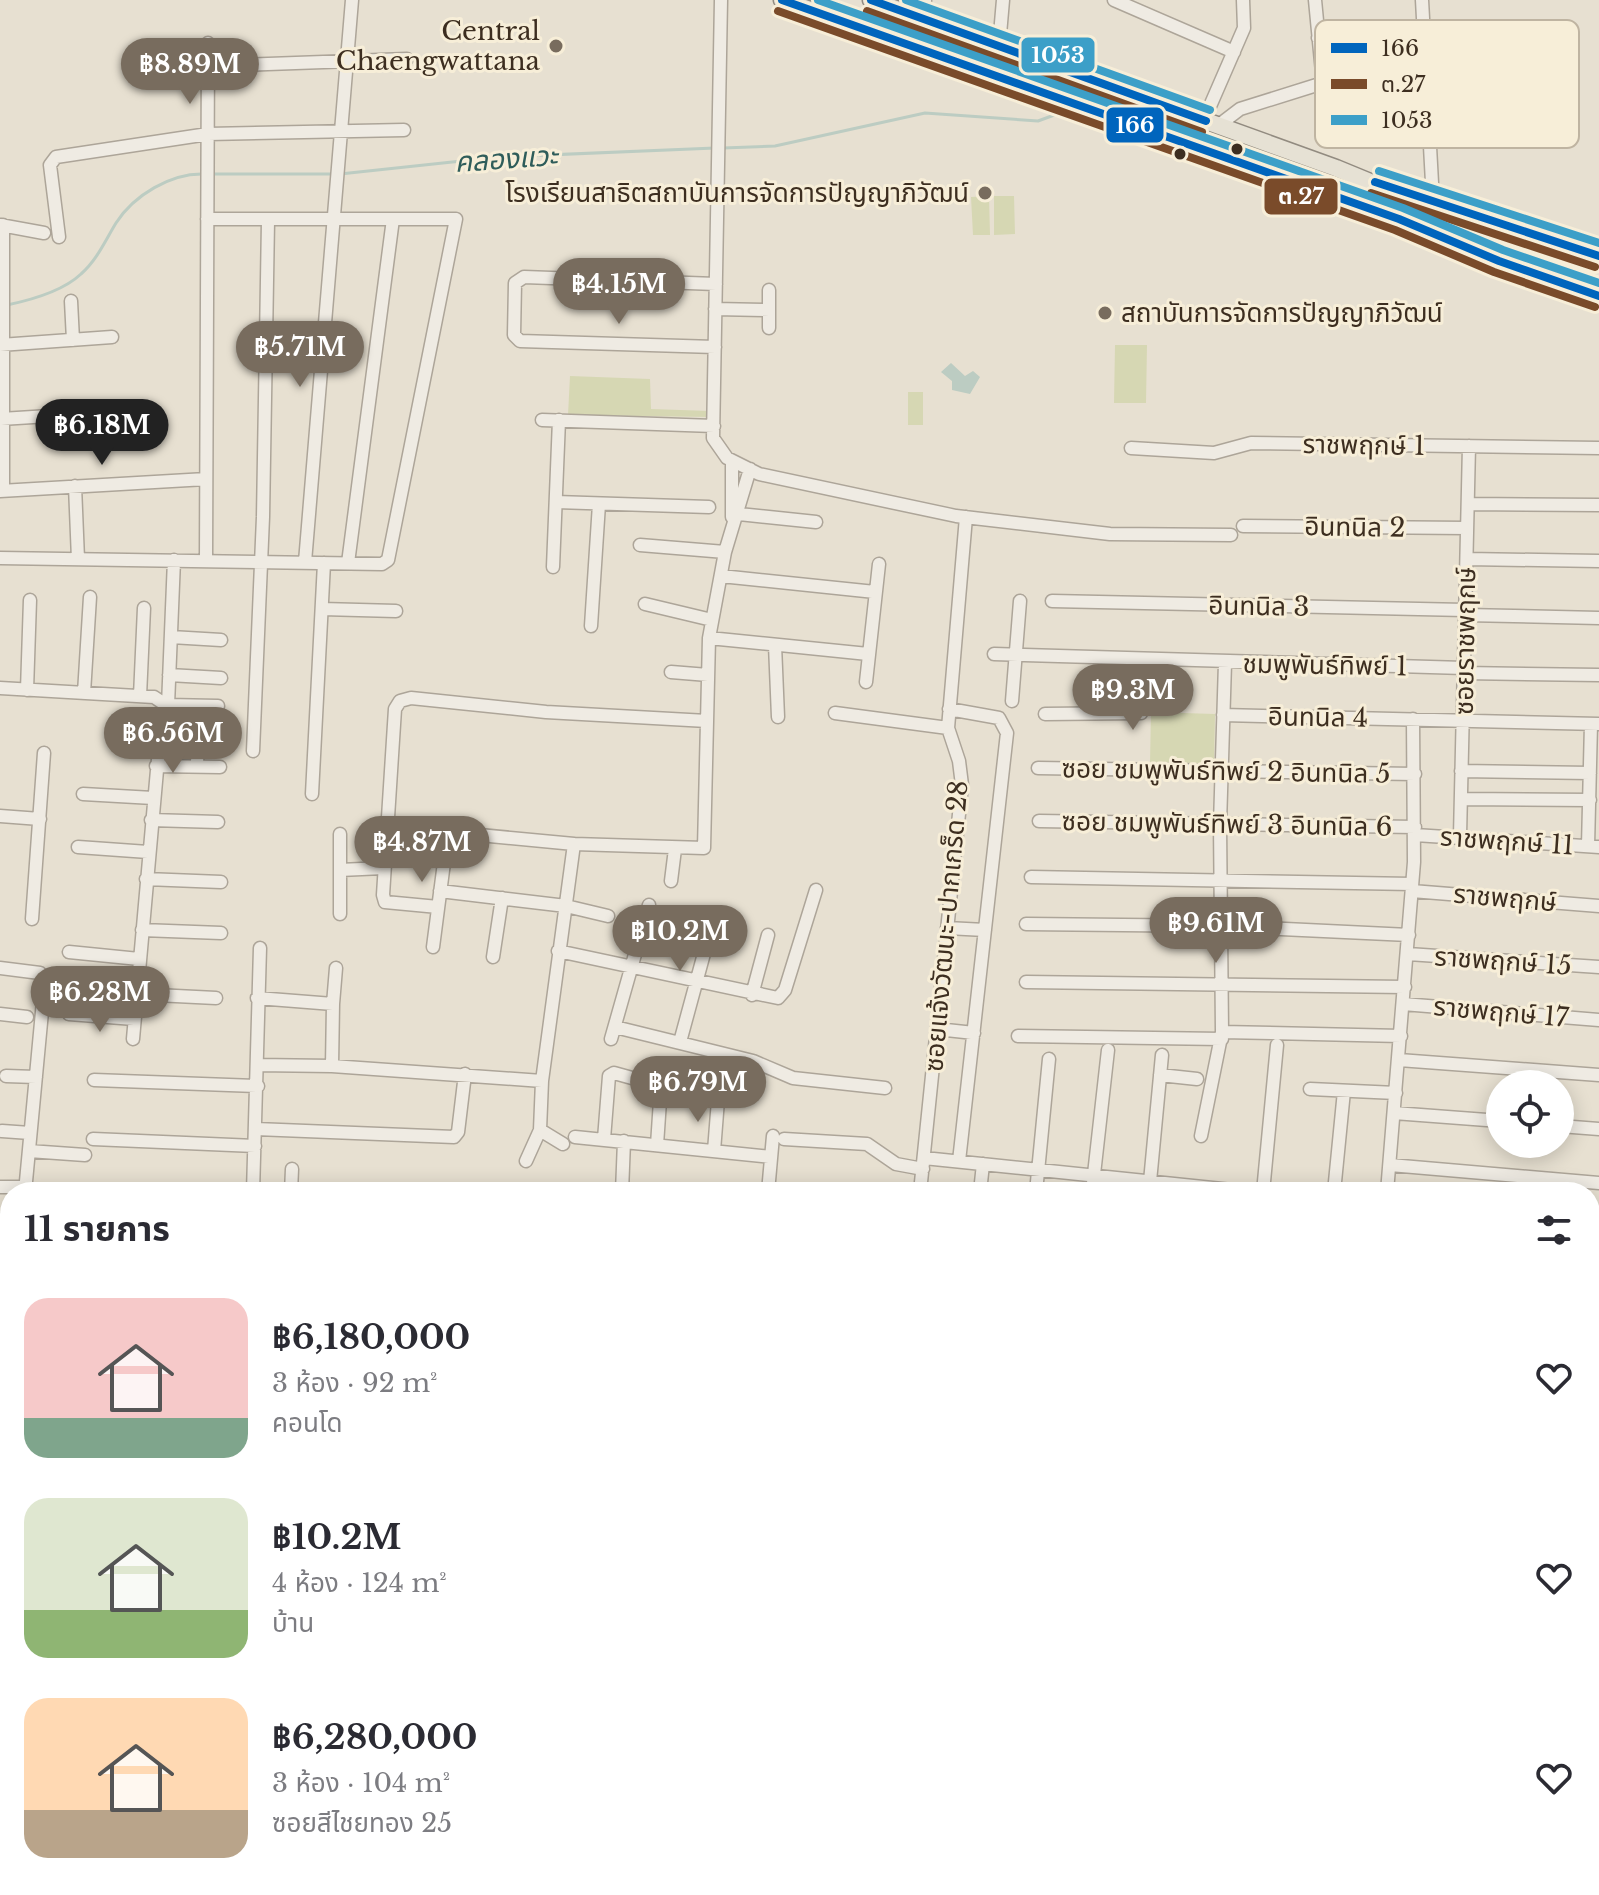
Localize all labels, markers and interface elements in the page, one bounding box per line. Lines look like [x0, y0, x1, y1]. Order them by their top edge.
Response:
place label: Central Chaengwattana [336, 15, 541, 77]
legend [1315, 20, 1579, 148]
text: 166 [1381, 35, 1419, 62]
line badge: 1053 [1020, 36, 1096, 74]
marker: Central Chaengwattana [547, 37, 565, 55]
pin: ฿8.89M [125, 38, 255, 106]
text: 1053 [1031, 42, 1085, 69]
text: ฿8.89M [139, 48, 241, 80]
text: ต.27 [1381, 71, 1426, 98]
line badge: 166 [1105, 106, 1165, 144]
text: 1053 [1381, 107, 1433, 134]
text: 166 [1115, 112, 1155, 139]
water label: คลองแวะ [453, 138, 561, 180]
unlabelled marker [1229, 141, 1245, 157]
unlabelled marker [1172, 146, 1188, 162]
place label: โรงเรียนสาธิตสถาบันการจัดการปัญญาภิวัฒน์ [505, 177, 969, 209]
line badge: ต.27 [1263, 177, 1339, 216]
text: ต.27 [1278, 183, 1325, 210]
marker: โรงเรียนสาธิตสถาบันการจัดการปัญญาภิวัฒน์ [976, 184, 994, 202]
pin: ฿4.15M [554, 258, 684, 326]
text: ฿4.15M [571, 268, 667, 300]
place label: สถาบันการจัดการปัญญาภิวัฒน์ [1121, 297, 1443, 329]
marker: สถาบันการจัดการปัญญาภิวัฒน์ [1096, 304, 1114, 322]
pin: ฿5.71M [235, 321, 365, 389]
text: ฿5.71M [254, 331, 346, 363]
pin: ฿6.18M [37, 399, 167, 467]
text: ฿6.18M [53, 409, 151, 441]
street label: ราชพฤกษ์ 1 [1302, 428, 1426, 462]
street label: อินทนิล 2 [1304, 510, 1406, 544]
street label: ซอยราชพฤกษ์ [1448, 567, 1482, 715]
street label: อินทนิล 3 [1208, 589, 1310, 623]
street label: ชมพูพันธ์ทิพย์ 1 [1242, 648, 1408, 682]
pin: ฿9.3M [1077, 664, 1189, 732]
text: ฿9.3M [1090, 674, 1176, 706]
street label: อินทนิล 4 [1268, 700, 1368, 734]
pin: ฿6.56M [108, 707, 238, 775]
text: ฿6.56M [122, 717, 224, 749]
street label: ซอย ชมพูพันธ์ทิพย์ 2 อินทนิล 5 [1061, 752, 1391, 790]
street label: ซอยแจ้งวัฒนะ-ปากเกร็ด 28 [917, 779, 975, 1073]
street label: ซอย ชมพูพันธ์ทิพย์ 3 อินทนิล 6 [1061, 805, 1393, 843]
pin: ฿4.87M [357, 816, 487, 884]
street label: ราชพฤกษ์ 11 [1439, 820, 1575, 862]
text: ฿4.87M [372, 826, 472, 858]
street label: ราชพฤกษ์ [1452, 878, 1558, 918]
pin: ฿9.61M [1151, 897, 1281, 965]
pin: ฿10.2M [615, 905, 745, 973]
text: ฿9.61M [1167, 907, 1265, 939]
text: ฿10.2M [630, 915, 730, 947]
street label: ราชพฤกษ์ 15 [1433, 940, 1573, 982]
pin: ฿6.28M [35, 966, 165, 1034]
text: ฿6.28M [49, 976, 151, 1008]
street label: ราชพฤกษ์ 17 [1432, 990, 1571, 1034]
pin: ฿6.79M [633, 1056, 763, 1124]
text: ฿6.79M [648, 1066, 748, 1098]
map controls [1486, 1070, 1574, 1158]
button: locate [1486, 1070, 1574, 1158]
text: 11 รายการ [24, 1208, 170, 1250]
icon: filters [1532, 1208, 1576, 1252]
text: ฿6,180,000 [272, 1316, 470, 1358]
icon: home [88, 1330, 184, 1426]
icon: heart [1532, 1356, 1576, 1400]
text: 3 ห้อง · 92 m² [272, 1367, 437, 1399]
text: คอนโด [272, 1407, 343, 1439]
text: ฿10.2M [272, 1516, 401, 1558]
icon: home [88, 1530, 184, 1626]
icon: heart [1532, 1556, 1576, 1600]
text: 4 ห้อง · 124 m² [272, 1567, 447, 1599]
text: บ้าน [272, 1607, 314, 1639]
text: ฿6,280,000 [272, 1716, 478, 1758]
icon: home [88, 1730, 184, 1826]
icon: heart [1532, 1756, 1576, 1800]
text: 3 ห้อง · 104 m² [272, 1767, 450, 1799]
text: ซอยสีไชยทอง 25 [272, 1807, 452, 1839]

